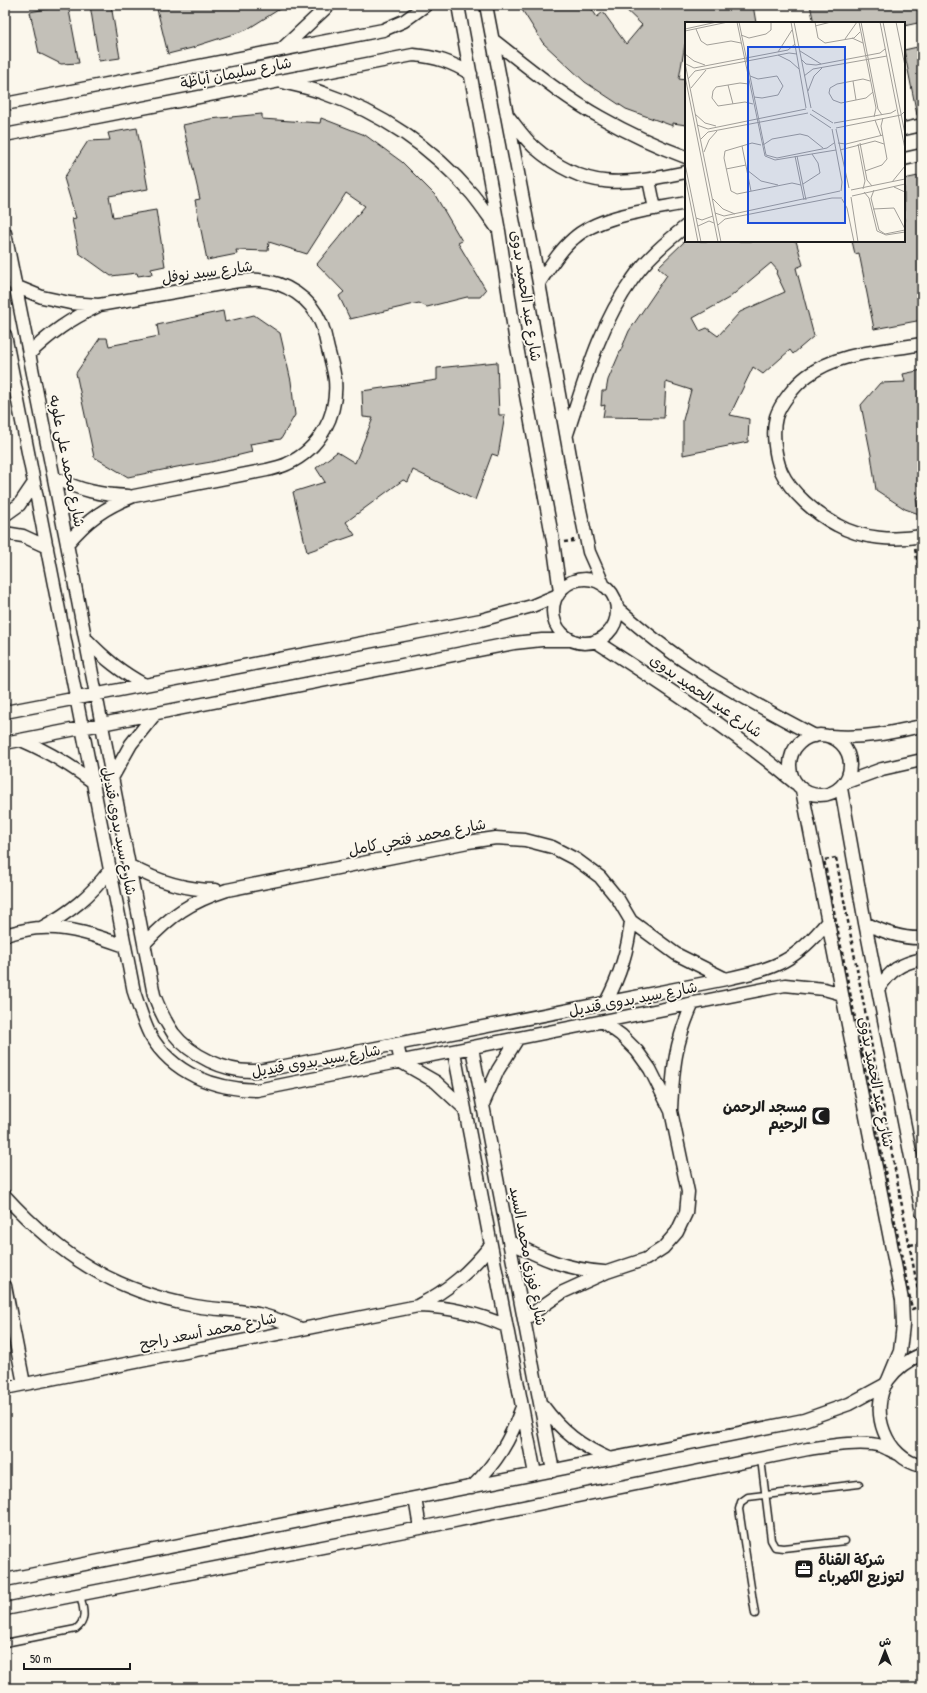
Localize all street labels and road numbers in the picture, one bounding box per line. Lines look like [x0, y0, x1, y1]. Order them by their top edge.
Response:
street label: شارع سليمان أباظة [178, 51, 293, 94]
street label: شارع عبد الحميد بدوى [506, 229, 547, 363]
street label: شارع سيد نوفل [160, 255, 254, 288]
street label: شارع محمد على علوبه [44, 393, 91, 529]
street label: شارع عبد الحميد بدوى [646, 649, 767, 742]
street label: شارع سيد بدوى قنديل [97, 765, 142, 897]
street label: شارع محمد فتحي كامل [346, 813, 488, 863]
street label: شارع سيد بدوى قنديل [567, 976, 699, 1021]
street label: شارع عبد الحميد بدوى [854, 1015, 899, 1149]
street label: شارع سيد بدوى قنديل [250, 1039, 382, 1082]
street label: شارع فوزي محمد السيد [504, 1184, 552, 1328]
street label: شارع محمد أسعد راجح [138, 1307, 278, 1354]

